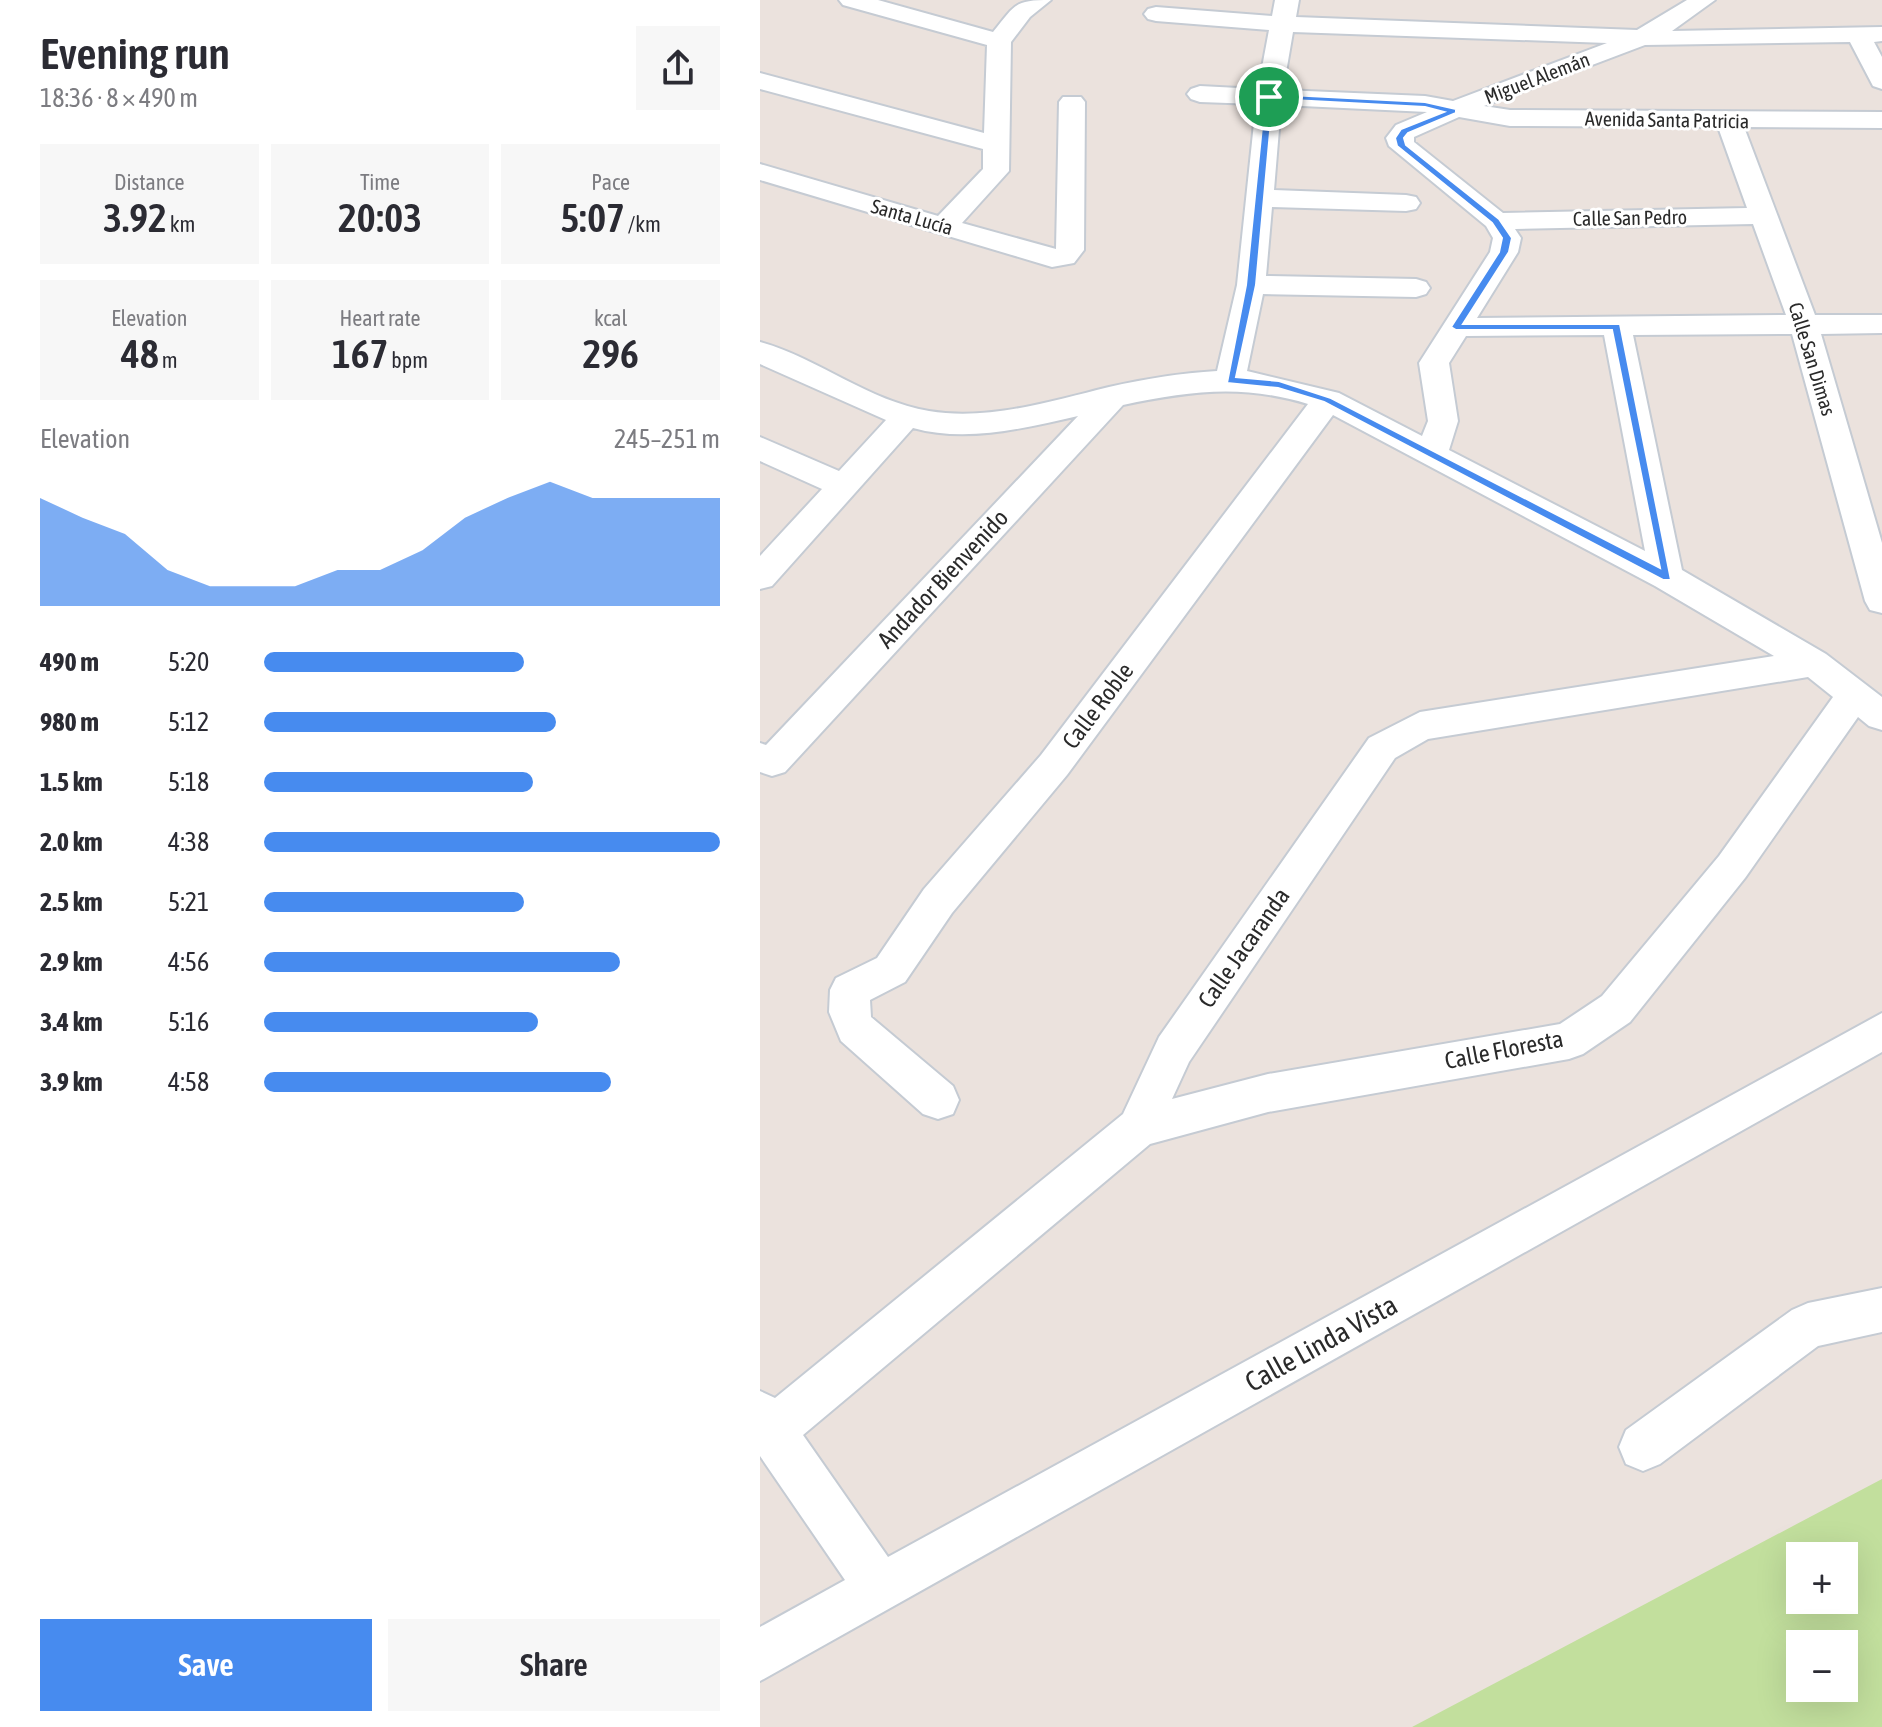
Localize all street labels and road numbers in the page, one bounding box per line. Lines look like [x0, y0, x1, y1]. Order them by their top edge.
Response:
street label: Miguel Alemán [1481, 47, 1593, 108]
street label: Avenida Santa Patricia [1585, 107, 1749, 132]
street label: Santa Lucía [869, 194, 956, 239]
street label: Calle San Pedro [1573, 205, 1687, 230]
street label: Calle San Dimas [1784, 299, 1841, 418]
street label: Andador Bienvenido [872, 504, 1013, 653]
street label: Calle Roble [1057, 658, 1139, 754]
street label: Calle Jacaranda [1193, 883, 1295, 1013]
street label: Calle Floresta [1442, 1025, 1565, 1074]
street label: Calle Linda Vista [1239, 1288, 1403, 1398]

